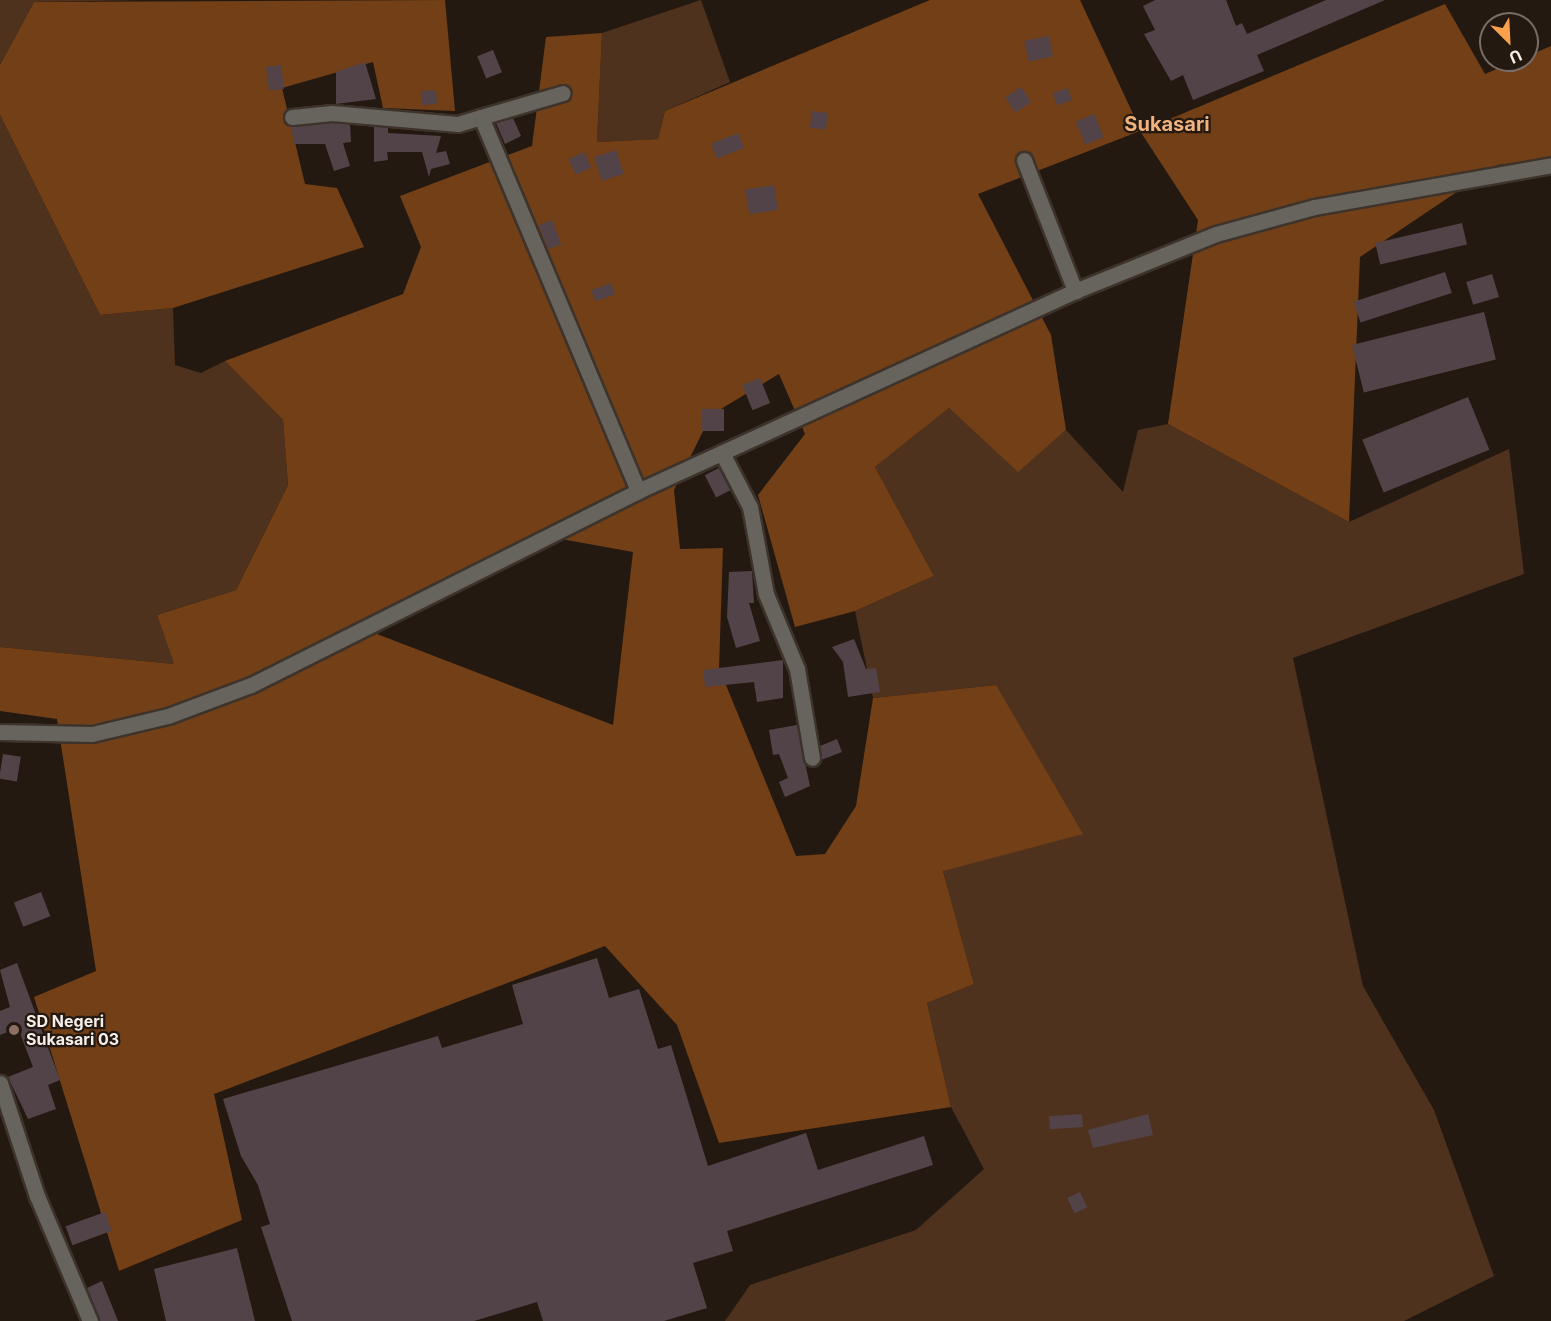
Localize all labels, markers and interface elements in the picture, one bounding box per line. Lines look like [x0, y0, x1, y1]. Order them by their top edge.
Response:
north arrow [1479, 12, 1539, 72]
text: U [1506, 45, 1525, 68]
district label: Sukasari [1124, 112, 1210, 136]
place label: SD Negeri Sukasari 03 [26, 1011, 119, 1049]
marker: SD Negeri Sukasari 03 [7, 1023, 21, 1037]

